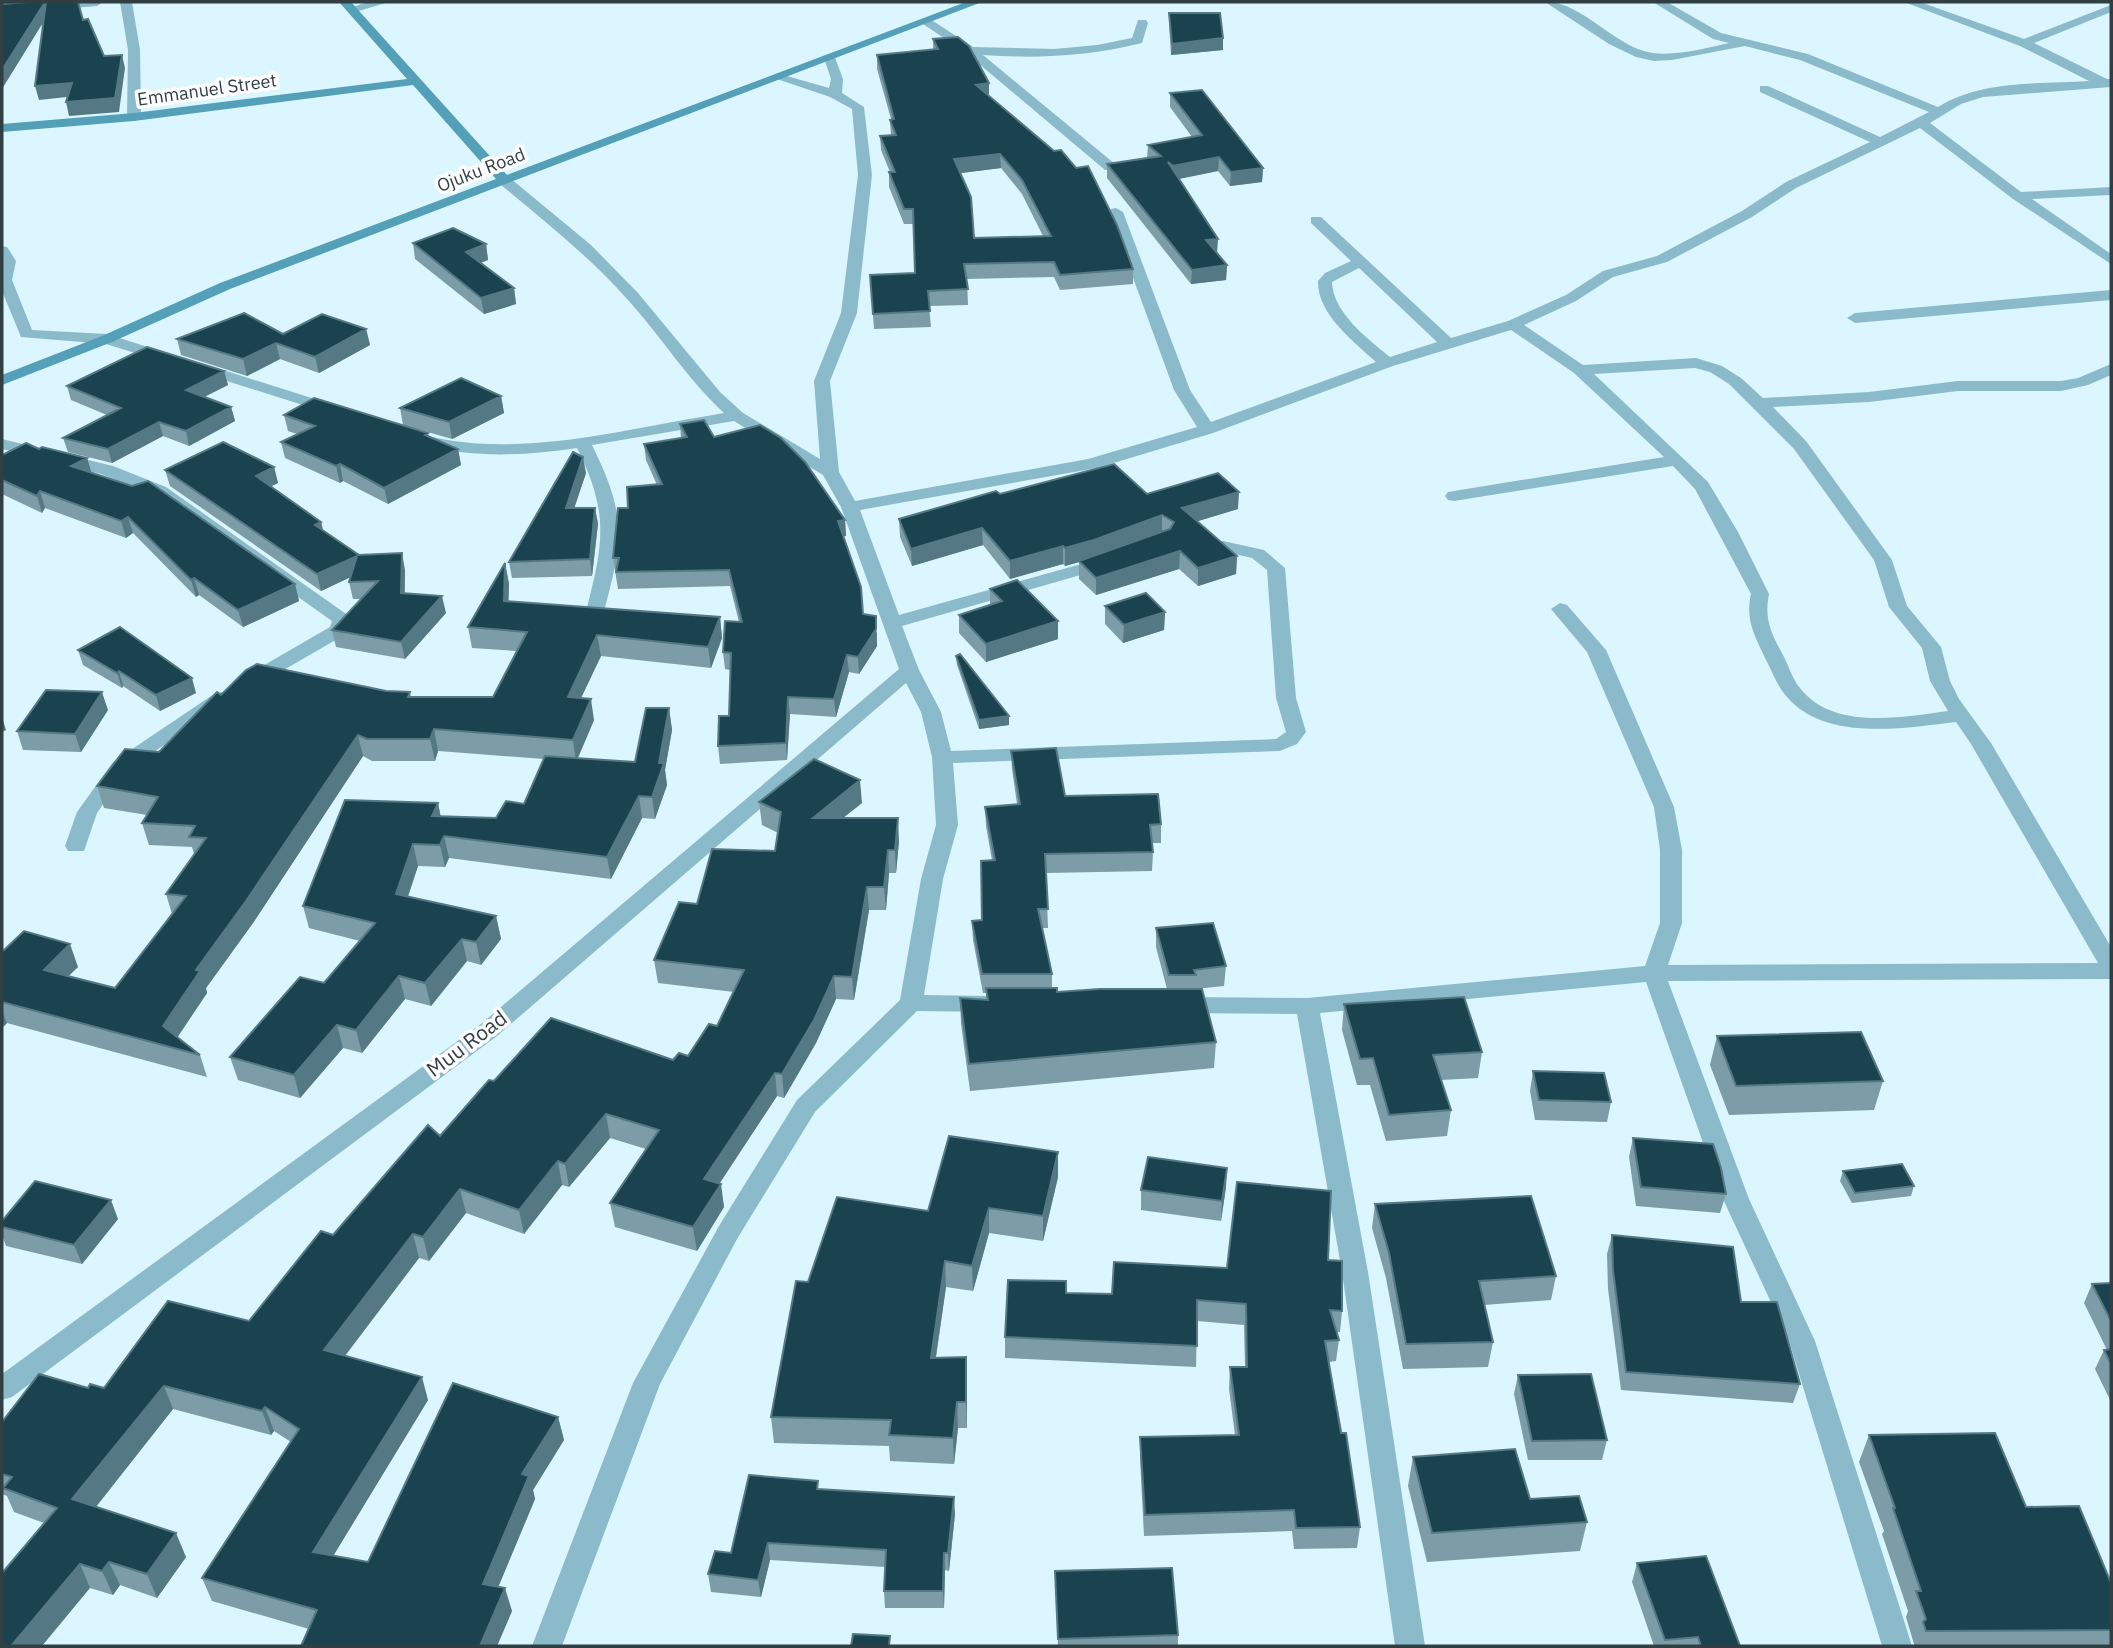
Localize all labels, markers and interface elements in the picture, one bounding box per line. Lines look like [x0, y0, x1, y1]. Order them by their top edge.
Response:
street label: Emmanuel Street [136, 68, 278, 111]
street label: Ojuku Road [433, 142, 528, 197]
street label: Muu Road [420, 1004, 512, 1083]

